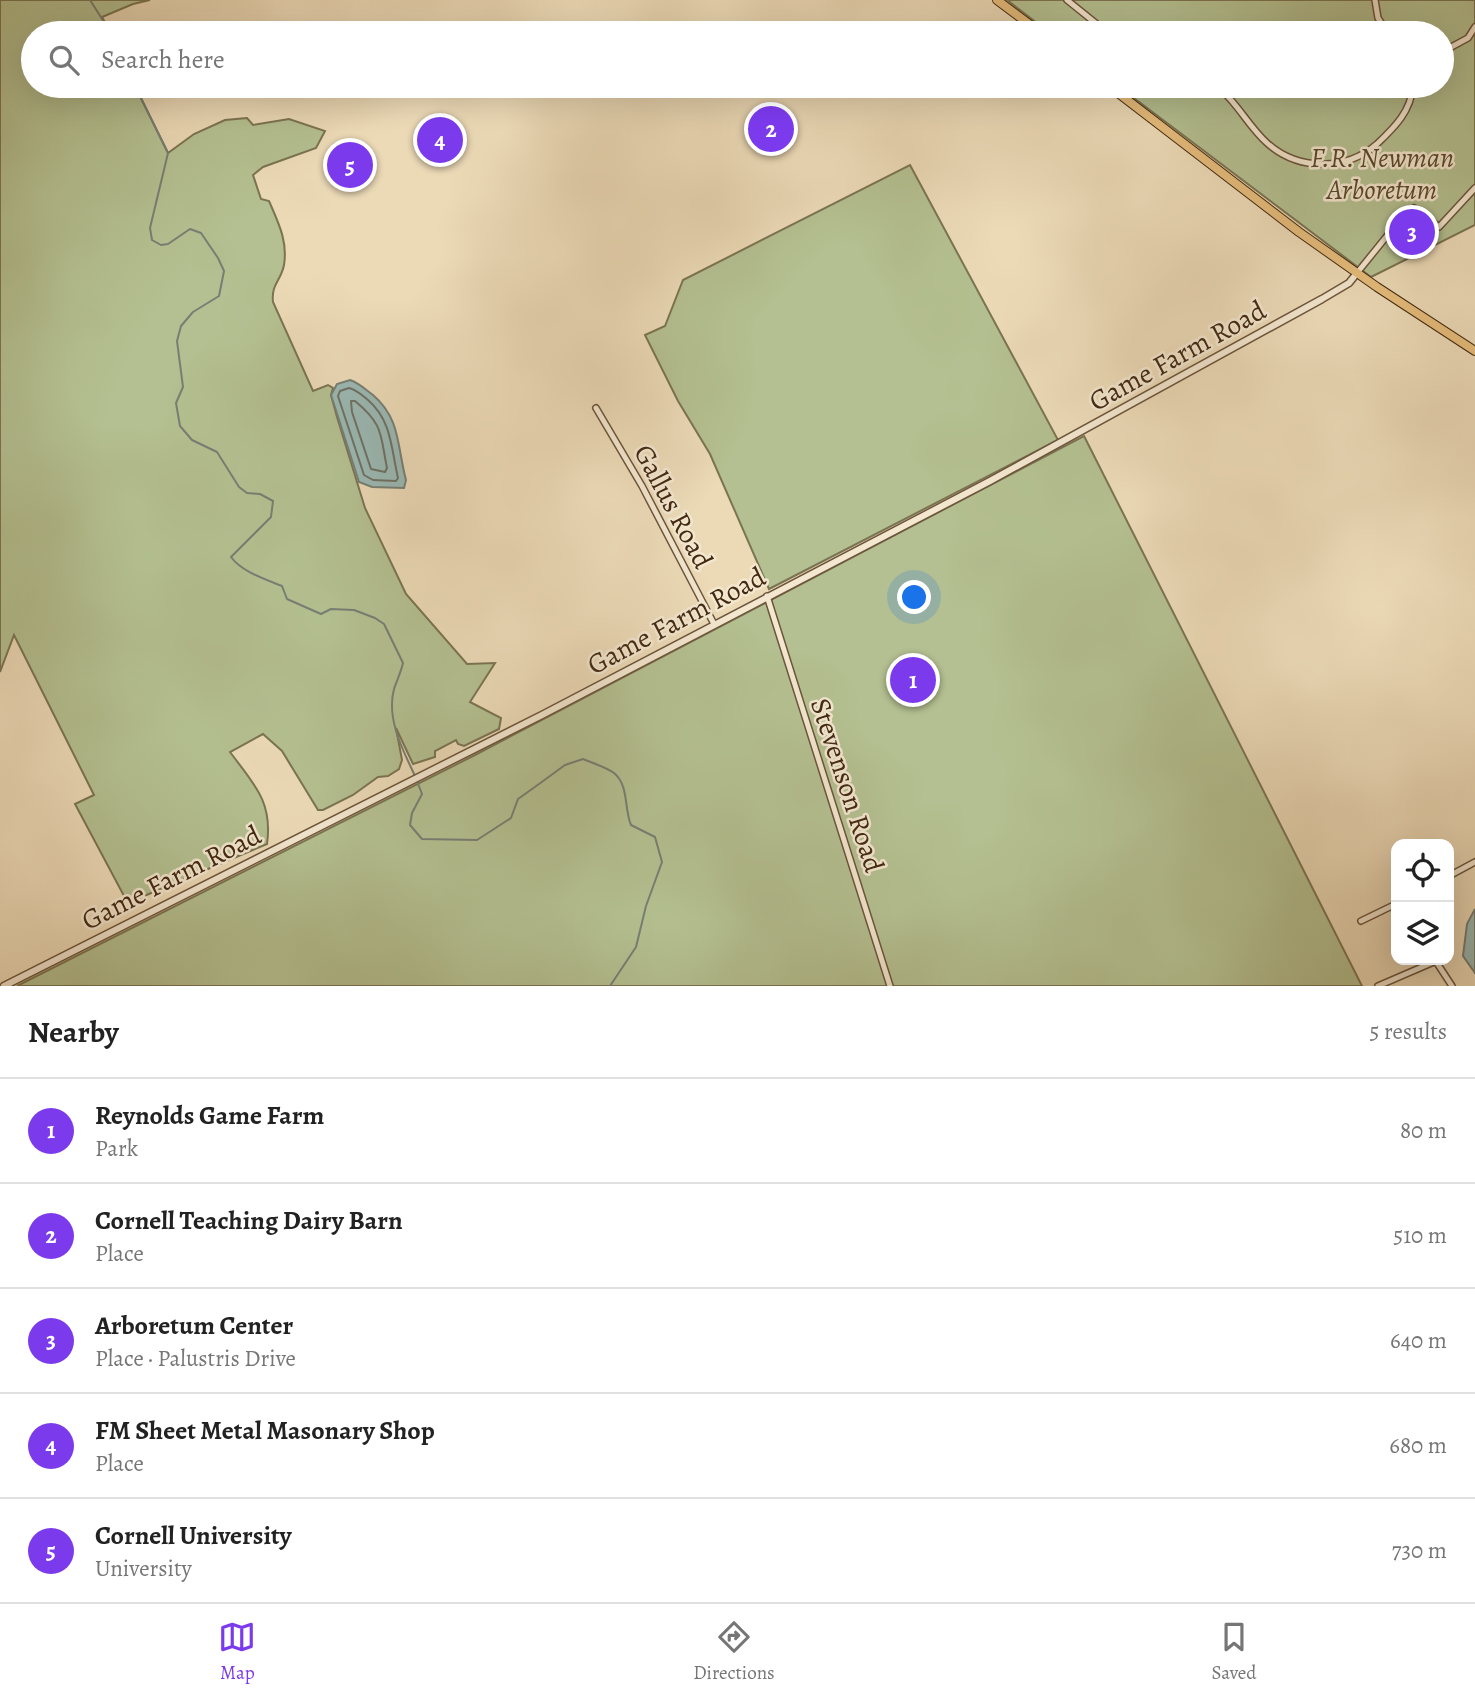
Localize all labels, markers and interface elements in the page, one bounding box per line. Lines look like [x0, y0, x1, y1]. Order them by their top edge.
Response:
search box [21, 21, 1454, 98]
icon: search [45, 41, 83, 79]
text: Search here [101, 42, 225, 77]
pin: 2 [748, 103, 794, 155]
pin: 4 [417, 114, 463, 166]
pin: 5 [327, 139, 373, 191]
park label: F.R. Newman Arboretum [1310, 139, 1454, 209]
pin: 3 [1389, 206, 1435, 258]
street label: Game Farm Road [1082, 291, 1274, 420]
street label: Gallus Road [625, 438, 722, 576]
street label: Game Farm Road [581, 557, 773, 684]
your location [897, 580, 931, 614]
pin: 1 [890, 654, 936, 706]
street label: Stevenson Road [801, 693, 893, 878]
street label: Game Farm Road [75, 816, 269, 940]
map controls [1391, 839, 1454, 965]
button: locate [1391, 839, 1454, 902]
button: layers [1391, 902, 1454, 965]
text: Nearby [28, 1012, 119, 1052]
text: 5 results [1370, 1016, 1447, 1047]
text: Reynolds Game Farm [95, 1098, 324, 1133]
text: 1 [47, 1115, 55, 1146]
text: 80 m [1400, 1115, 1447, 1146]
text: Park [95, 1133, 138, 1164]
text: Cornell Teaching Dairy Barn [95, 1203, 403, 1238]
text: 2 [45, 1220, 57, 1251]
text: 510 m [1393, 1220, 1447, 1251]
text: Place [95, 1238, 144, 1269]
text: Arboretum Center [95, 1308, 293, 1343]
text: 3 [46, 1325, 56, 1356]
text: 640 m [1390, 1325, 1447, 1356]
text: Place · Palustris Drive [95, 1343, 296, 1374]
text: FM Sheet Metal Masonary Shop [95, 1413, 435, 1448]
text: 4 [46, 1430, 56, 1461]
text: 680 m [1389, 1430, 1447, 1461]
text: Place [95, 1448, 144, 1479]
text: Cornell University [95, 1518, 292, 1553]
text: 5 [46, 1535, 56, 1566]
text: 730 m [1392, 1535, 1447, 1566]
text: University [95, 1553, 192, 1584]
tab: Map [218, 1618, 256, 1686]
tab: Directions [693, 1618, 775, 1686]
tab: Saved [1212, 1618, 1257, 1686]

